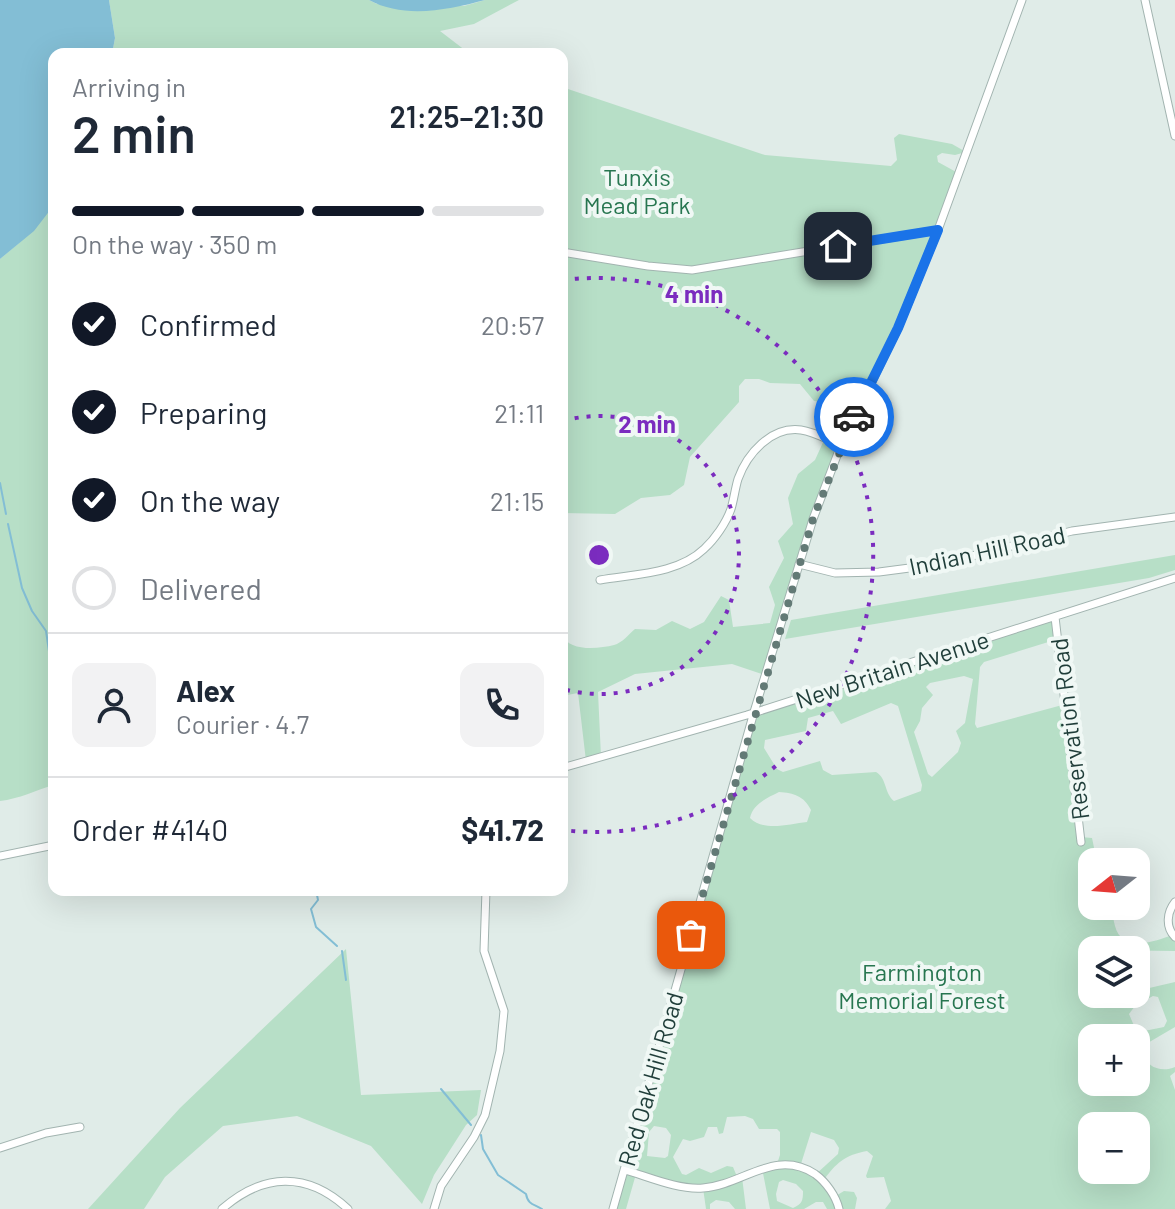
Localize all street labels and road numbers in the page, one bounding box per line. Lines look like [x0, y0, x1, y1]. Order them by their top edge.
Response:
street label: Indian Hill Road [906, 519, 1068, 581]
street label: New Britain Avenue [792, 624, 992, 714]
street label: Reservation Road [1043, 636, 1095, 822]
street label: Red Oak Hill Road [611, 989, 689, 1169]

